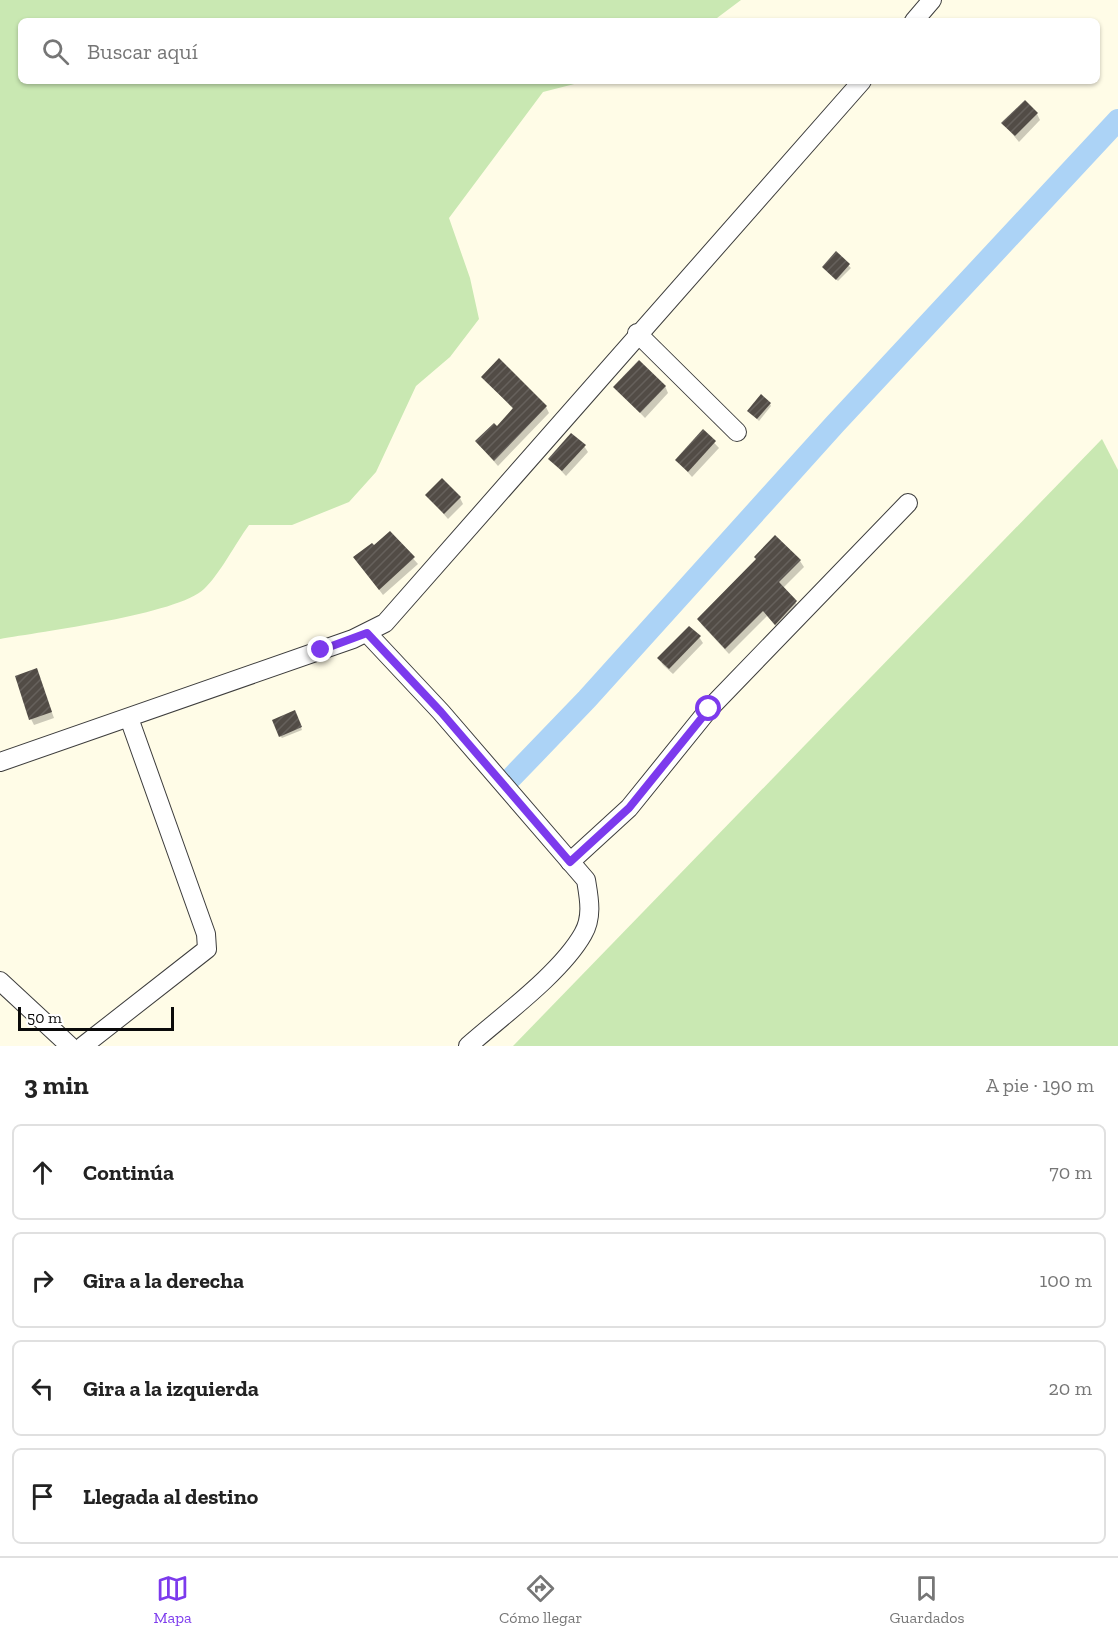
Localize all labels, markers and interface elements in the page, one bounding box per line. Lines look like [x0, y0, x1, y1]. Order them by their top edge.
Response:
search box [18, 18, 1100, 84]
icon: search [39, 35, 72, 68]
text: Buscar aquí [87, 38, 198, 65]
route end [307, 636, 333, 662]
route start [695, 695, 721, 721]
scale bar [18, 1004, 174, 1032]
text: 50 m [27, 1008, 62, 1027]
text: 3 min [24, 1069, 89, 1101]
text: A pie · 190 m [986, 1073, 1094, 1097]
icon: ahead [26, 1156, 59, 1189]
text: Continúa [83, 1159, 174, 1186]
text: 70 m [1049, 1160, 1092, 1184]
icon: right [26, 1264, 59, 1297]
text: Gira a la derecha [83, 1267, 244, 1294]
text: 100 m [1039, 1268, 1092, 1292]
icon: left [26, 1372, 59, 1405]
text: Gira a la izquierda [83, 1375, 259, 1402]
text: 20 m [1048, 1376, 1092, 1400]
icon: arrive [26, 1480, 59, 1513]
text: Llegada al destino [83, 1483, 258, 1510]
tab: Mapa [154, 1572, 192, 1627]
tab: Cómo llegar [499, 1572, 582, 1627]
tab: Guardados [889, 1572, 964, 1627]

